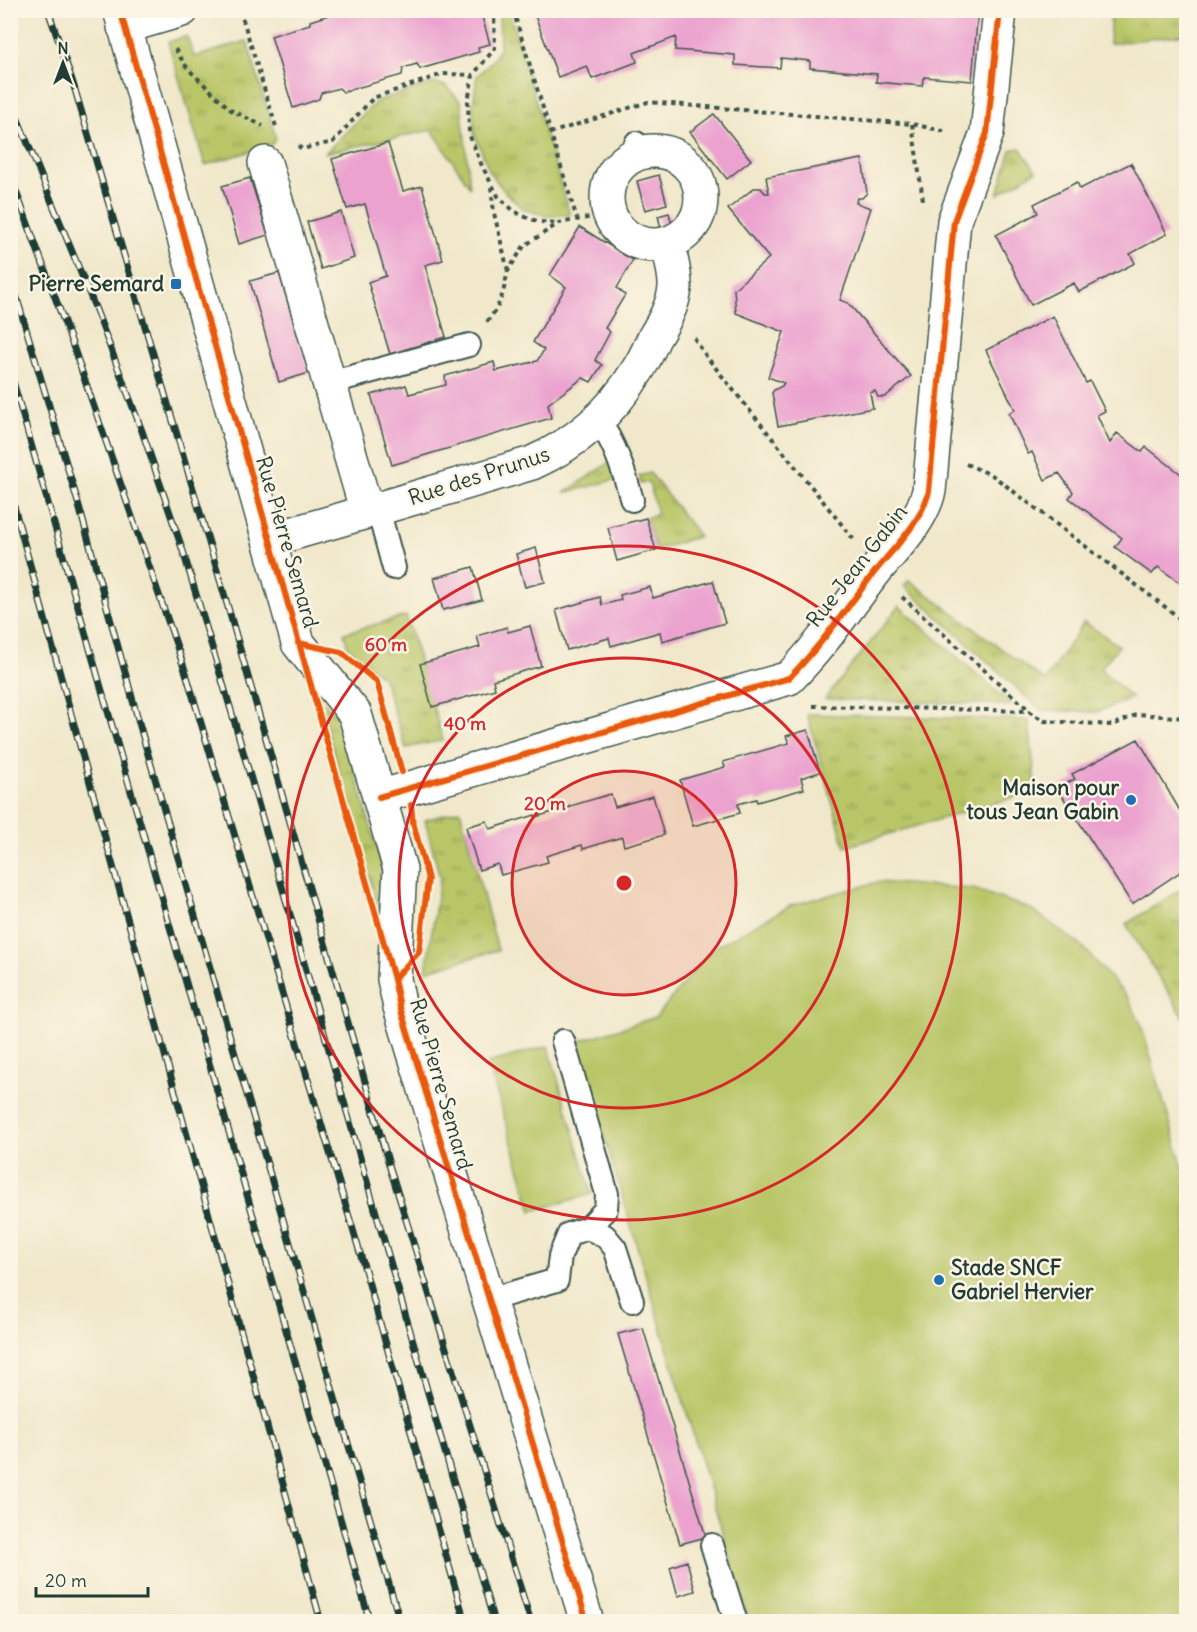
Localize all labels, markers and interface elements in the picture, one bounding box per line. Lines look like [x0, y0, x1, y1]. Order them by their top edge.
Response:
north arrow [33, 33, 93, 93]
text: N [57, 38, 69, 58]
place label: Pierre Semard [28, 270, 165, 297]
marker: Pierre Semard [169, 277, 183, 291]
street label: Rue des Prunus [405, 440, 553, 511]
street label: Rue Pierre Semard [250, 453, 325, 631]
street label: Rue Jean Gabin [800, 499, 913, 632]
text: 60 m [365, 633, 407, 656]
text: 40 m [444, 712, 486, 735]
place label: Maison pour tous Jean Gabin [967, 774, 1119, 825]
text: 20 m [524, 792, 566, 815]
marker: Maison pour tous Jean Gabin [1124, 793, 1138, 807]
centre of rings [614, 873, 634, 893]
street label: Rue Pierre Semard [404, 995, 479, 1173]
place label: Stade SNCF Gabriel Hervier [951, 1254, 1094, 1305]
marker: Stade SNCF Gabriel Hervier [932, 1273, 946, 1287]
scale bar [36, 1560, 148, 1598]
text: 20 m [45, 1569, 87, 1592]

